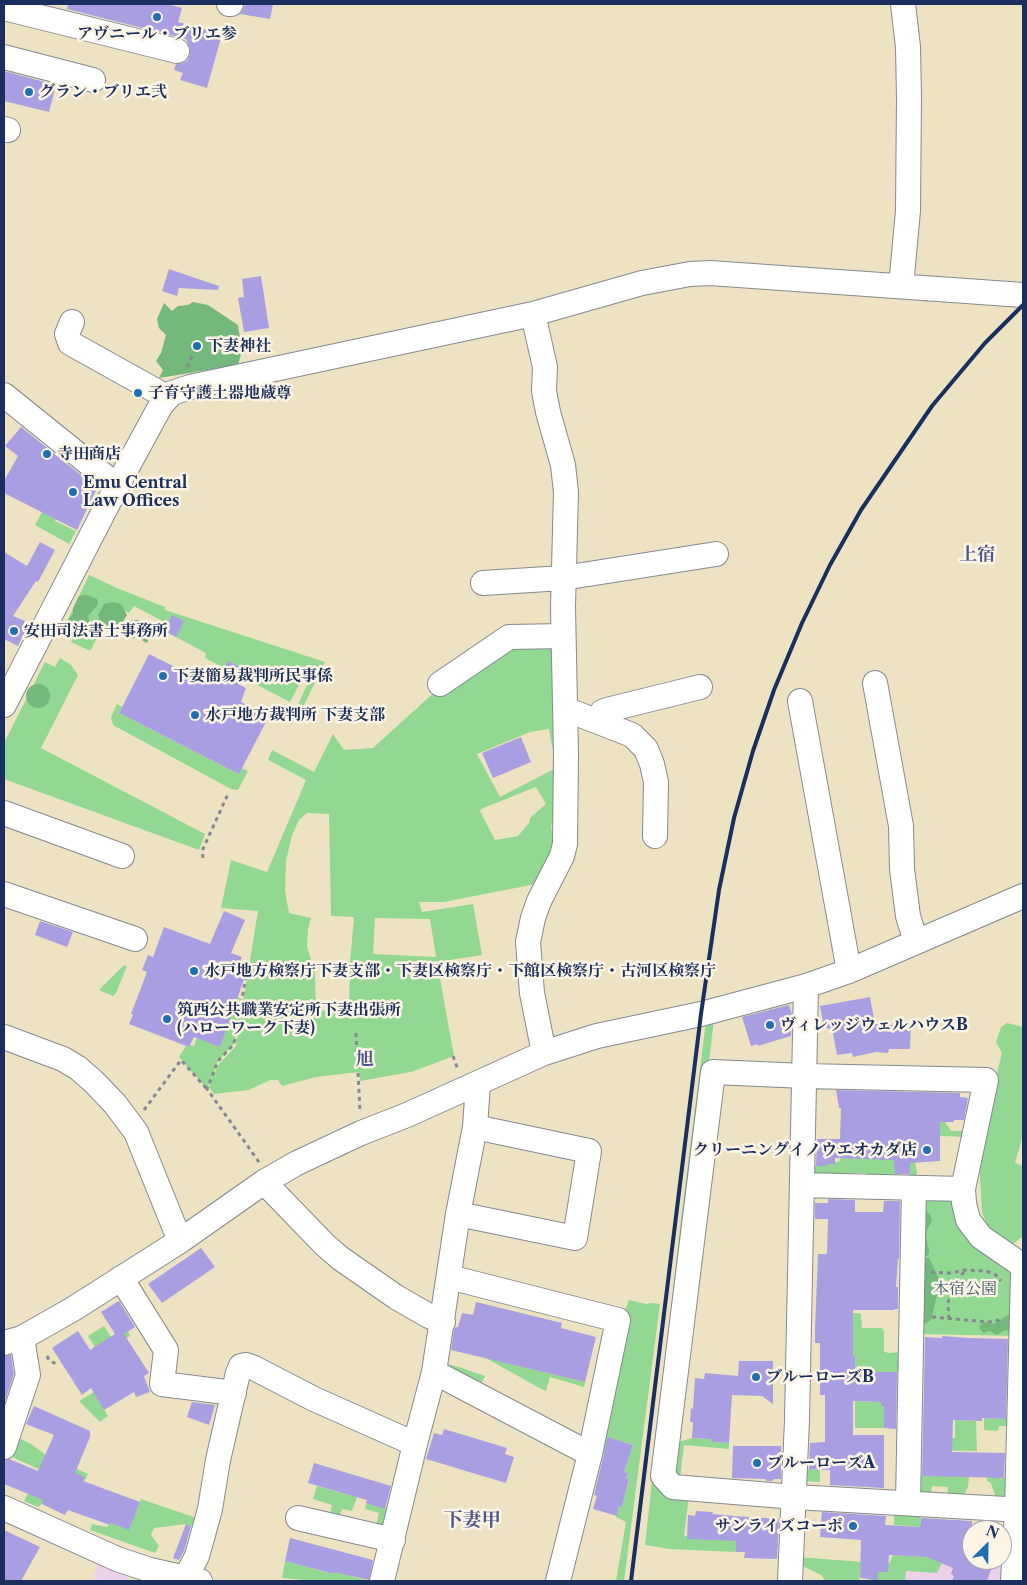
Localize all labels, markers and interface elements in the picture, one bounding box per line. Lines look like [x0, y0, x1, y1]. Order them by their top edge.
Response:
marker: アヴニール・ブリエ参 [151, 11, 163, 23]
place label: アヴニール・ブリエ参 [77, 24, 237, 44]
place label: グラン・ブリエ弐 [39, 82, 167, 102]
marker: グラン・ブリエ弐 [23, 86, 35, 98]
place label: 下妻神社 [207, 336, 271, 356]
marker: 下妻神社 [191, 340, 203, 352]
place label: 子育守護土器地蔵尊 [148, 383, 292, 403]
marker: 子育守護土器地蔵尊 [132, 387, 144, 399]
place label: 寺田商店 [57, 444, 121, 464]
marker: 寺田商店 [41, 448, 53, 460]
place label: Emu Central Law Offices [83, 473, 187, 511]
marker: Emu Central Law Offices [67, 486, 79, 498]
district label: 上宿 [959, 544, 995, 566]
place label: 安田司法書士事務所 [24, 621, 168, 641]
marker: 安田司法書士事務所 [8, 625, 20, 637]
place label: 下妻簡易裁判所民事係 [173, 666, 333, 686]
marker: 下妻簡易裁判所民事係 [157, 670, 169, 682]
place label: 水戸地方裁判所 下妻支部 [205, 705, 385, 725]
marker: 水戸地方裁判所 下妻支部 [189, 709, 201, 721]
place label: 水戸地方検察庁下妻支部・下妻区検察庁・下館区検察庁・古河区検察庁 [204, 961, 716, 981]
marker: 水戸地方検察庁下妻支部・下妻区検察庁・下館区検察庁・古河区検察庁 [188, 965, 200, 977]
place label: 筑西公共職業安定所下妻出張所 (ハローワーク下妻) [177, 1000, 401, 1038]
marker: 筑西公共職業安定所下妻出張所 (ハローワーク下妻) [161, 1013, 173, 1025]
place label: ヴィレッジウェルハウスB [780, 1015, 968, 1035]
marker: ヴィレッジウェルハウスB [764, 1019, 776, 1031]
district label: 旭 [356, 1049, 374, 1071]
place label: クリーニングイノウエオカダ店 [693, 1140, 917, 1160]
marker: クリーニングイノウエオカダ店 [921, 1144, 933, 1156]
park label: 本宿公園 [933, 1279, 997, 1299]
place label: ブルーローズB [766, 1367, 874, 1387]
marker: ブルーローズB [750, 1371, 762, 1383]
place label: ブルーローズA [767, 1453, 875, 1473]
marker: ブルーローズA [751, 1457, 763, 1469]
district label: 下妻甲 [444, 1510, 500, 1532]
place label: サンライズコーポ [715, 1516, 843, 1536]
marker: サンライズコーポ [847, 1520, 859, 1532]
north arrow [962, 1520, 1012, 1570]
text: N [983, 1521, 1002, 1543]

